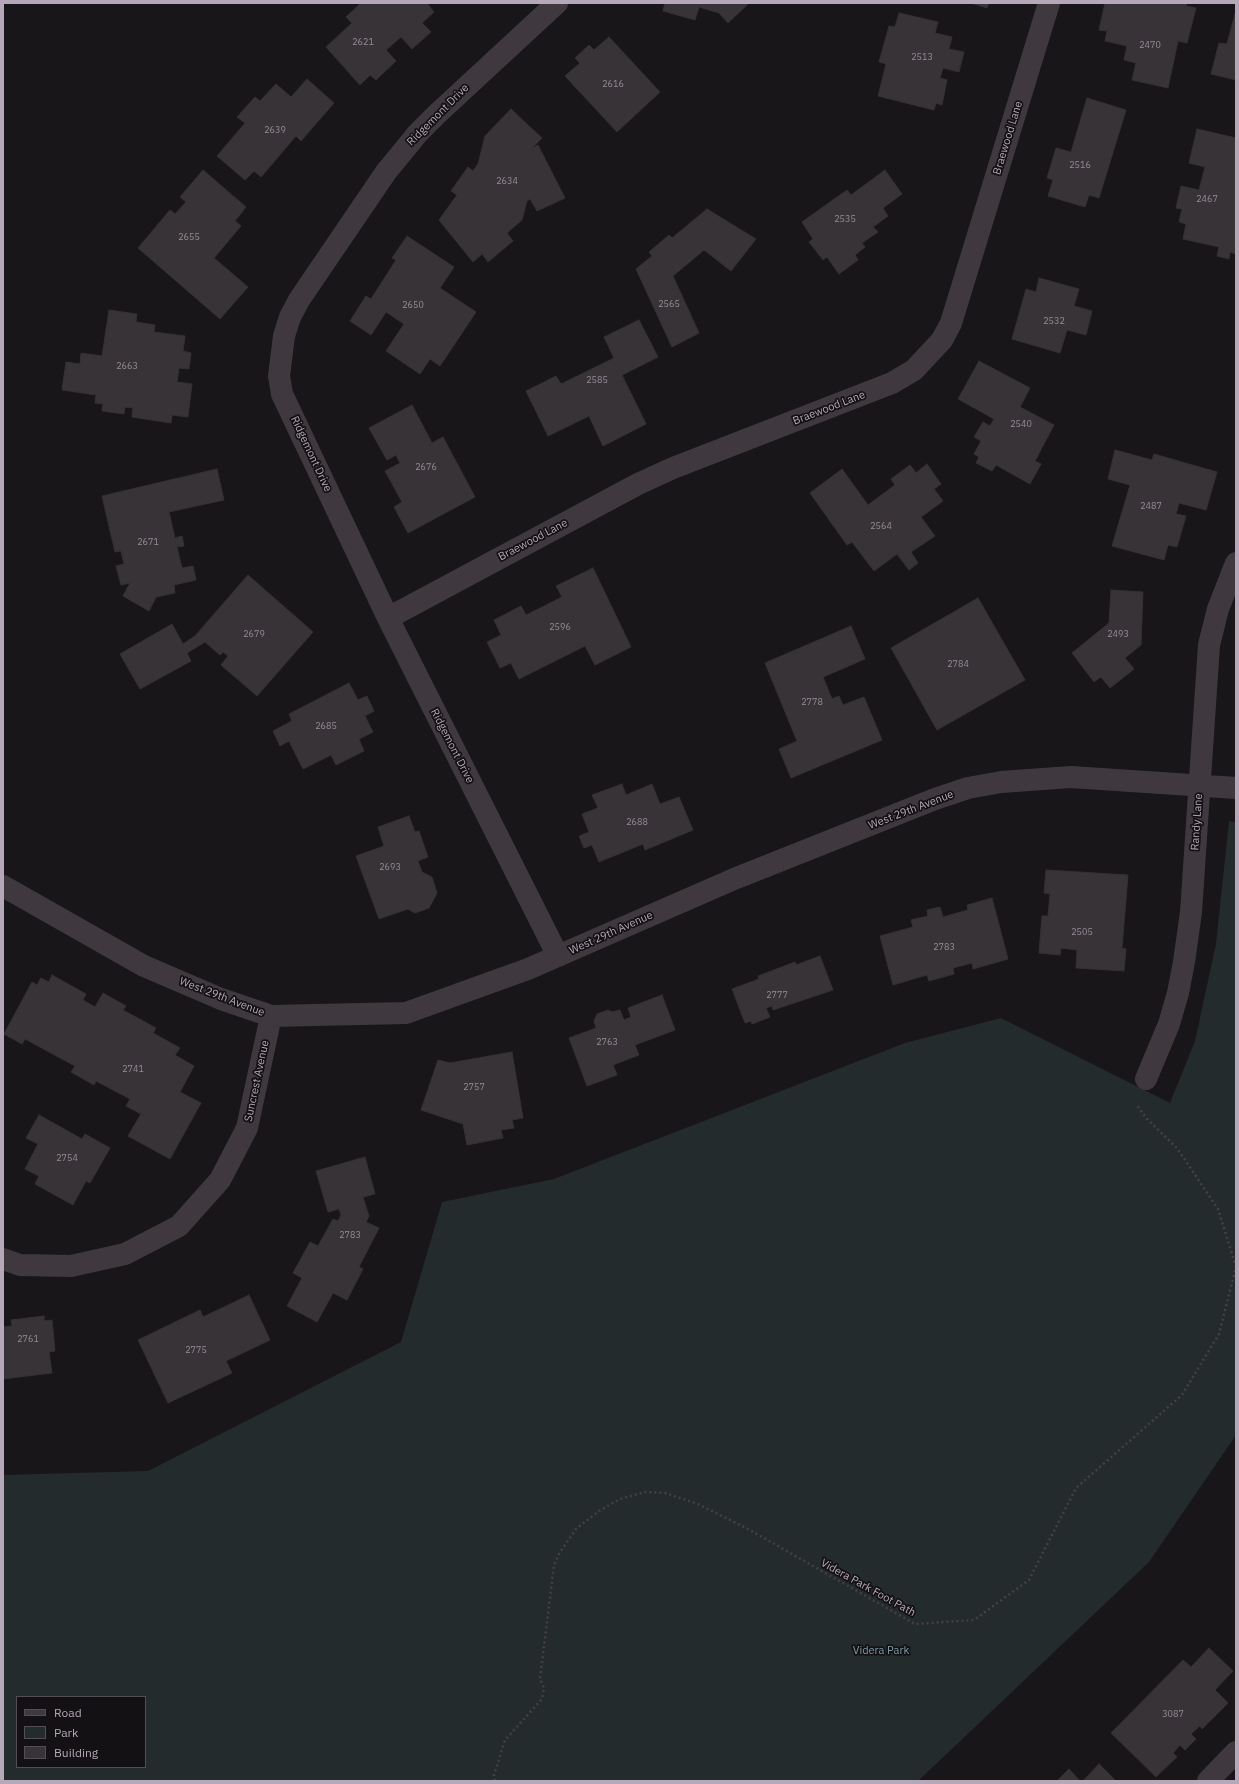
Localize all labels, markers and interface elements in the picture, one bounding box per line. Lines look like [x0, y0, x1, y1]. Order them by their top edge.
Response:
house number: 2621 [352, 37, 374, 47]
house number: 2470 [1139, 40, 1161, 50]
house number: 2513 [911, 52, 933, 62]
house number: 2616 [602, 79, 624, 89]
street label: Ridgemont Drive [404, 81, 472, 149]
street label: Braewood Lane [991, 100, 1025, 176]
house number: 2639 [264, 125, 286, 135]
house number: 2516 [1069, 160, 1091, 170]
house number: 2634 [496, 176, 518, 186]
house number: 2467 [1196, 194, 1218, 204]
house number: 2535 [834, 214, 856, 224]
house number: 2655 [178, 232, 200, 242]
house number: 2565 [658, 299, 680, 309]
house number: 2650 [402, 300, 424, 310]
house number: 2532 [1043, 316, 1065, 326]
house number: 2663 [116, 361, 138, 371]
house number: 2585 [586, 375, 608, 385]
street label: Braewood Lane [791, 388, 867, 428]
street label: Ridgemont Drive [288, 414, 334, 494]
house number: 2540 [1010, 419, 1032, 429]
house number: 2676 [415, 462, 437, 472]
house number: 2487 [1140, 501, 1162, 511]
street label: Braewood Lane [496, 516, 570, 564]
house number: 2564 [870, 521, 892, 531]
house number: 2671 [137, 537, 159, 547]
house number: 2596 [549, 622, 571, 632]
house number: 2679 [243, 629, 265, 639]
house number: 2493 [1107, 629, 1129, 639]
house number: 2784 [947, 659, 969, 669]
house number: 2778 [801, 697, 823, 707]
street label: Ridgemont Drive [428, 706, 476, 786]
house number: 2685 [315, 721, 337, 731]
street label: West 29th Avenue [867, 788, 955, 832]
street label: Randy Lane [1188, 793, 1206, 851]
house number: 2688 [626, 817, 648, 827]
house number: 2693 [379, 862, 401, 872]
street label: West 29th Avenue [567, 909, 655, 957]
house number: 2505 [1071, 927, 1093, 937]
house number: 2783 [933, 942, 955, 952]
street label: West 29th Avenue [178, 975, 266, 1019]
house number: 2777 [766, 990, 788, 1000]
house number: 2763 [596, 1037, 618, 1047]
street label: Suncrest Avenue [242, 1039, 272, 1123]
house number: 2741 [122, 1064, 144, 1074]
house number: 2757 [463, 1082, 485, 1092]
house number: 2754 [56, 1153, 78, 1163]
house number: 2783 [339, 1230, 361, 1240]
house number: 2761 [17, 1334, 39, 1344]
house number: 2775 [185, 1345, 207, 1355]
street label: Videra Park Foot Path [818, 1556, 918, 1620]
park label: Videra Park [853, 1644, 909, 1658]
legend [16, 1696, 146, 1768]
text: Road [54, 1705, 82, 1720]
house number: 3087 [1162, 1709, 1184, 1719]
text: Park [54, 1725, 78, 1740]
text: Building [54, 1745, 98, 1760]

